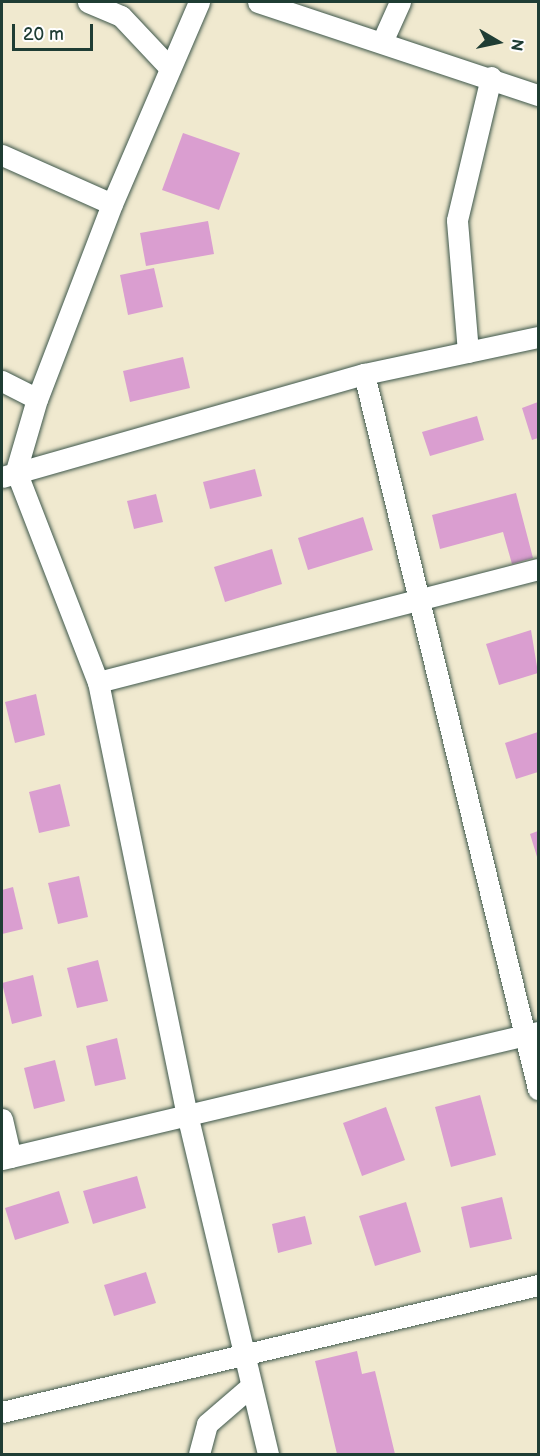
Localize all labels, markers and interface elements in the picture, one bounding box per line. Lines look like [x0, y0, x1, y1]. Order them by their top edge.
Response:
scale bar [15, 12, 96, 50]
north arrow [468, 12, 528, 72]
text: 20 m [23, 24, 64, 45]
text: N [506, 37, 527, 52]

